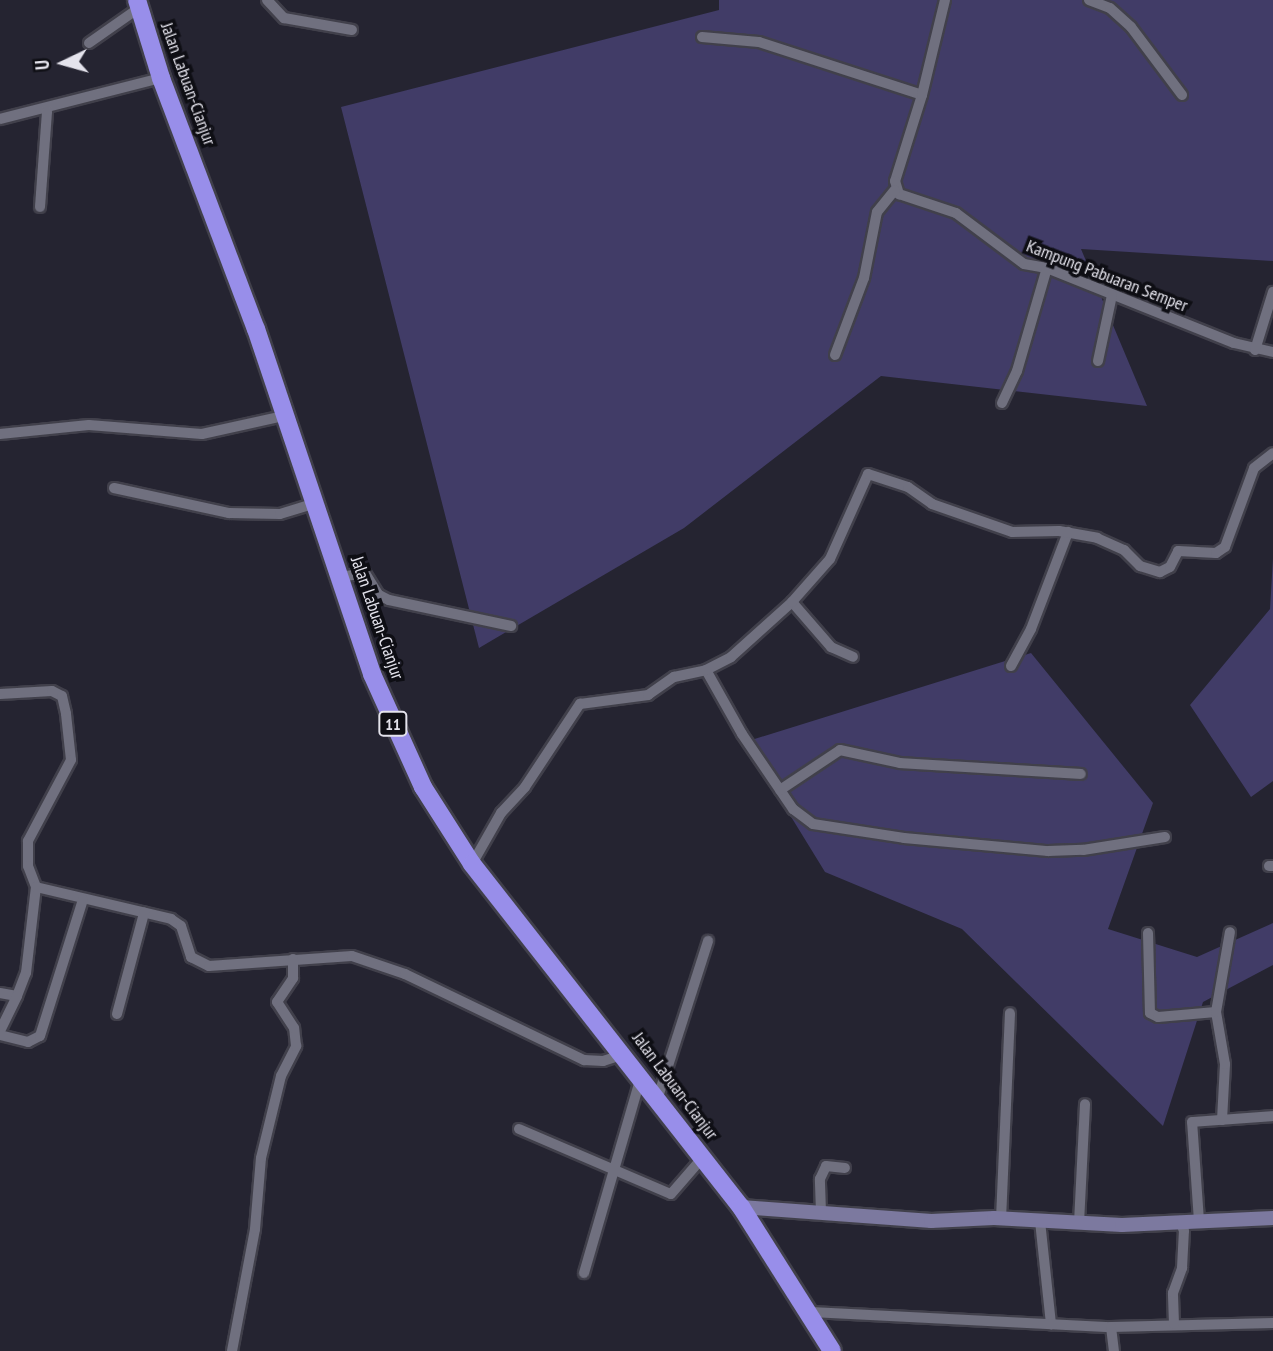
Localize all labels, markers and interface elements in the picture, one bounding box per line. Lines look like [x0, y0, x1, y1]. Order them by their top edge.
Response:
street label: Jalan Labuan-Cianjur [156, 20, 220, 148]
north arrow [28, 28, 98, 98]
text: U [30, 59, 54, 71]
street label: Kampung Pabuaran Semper [1023, 235, 1191, 317]
street label: Jalan Labuan-Cianjur [346, 554, 408, 682]
road number: 11 [377, 712, 409, 736]
street label: Jalan Labuan-Cianjur [628, 1028, 722, 1144]

